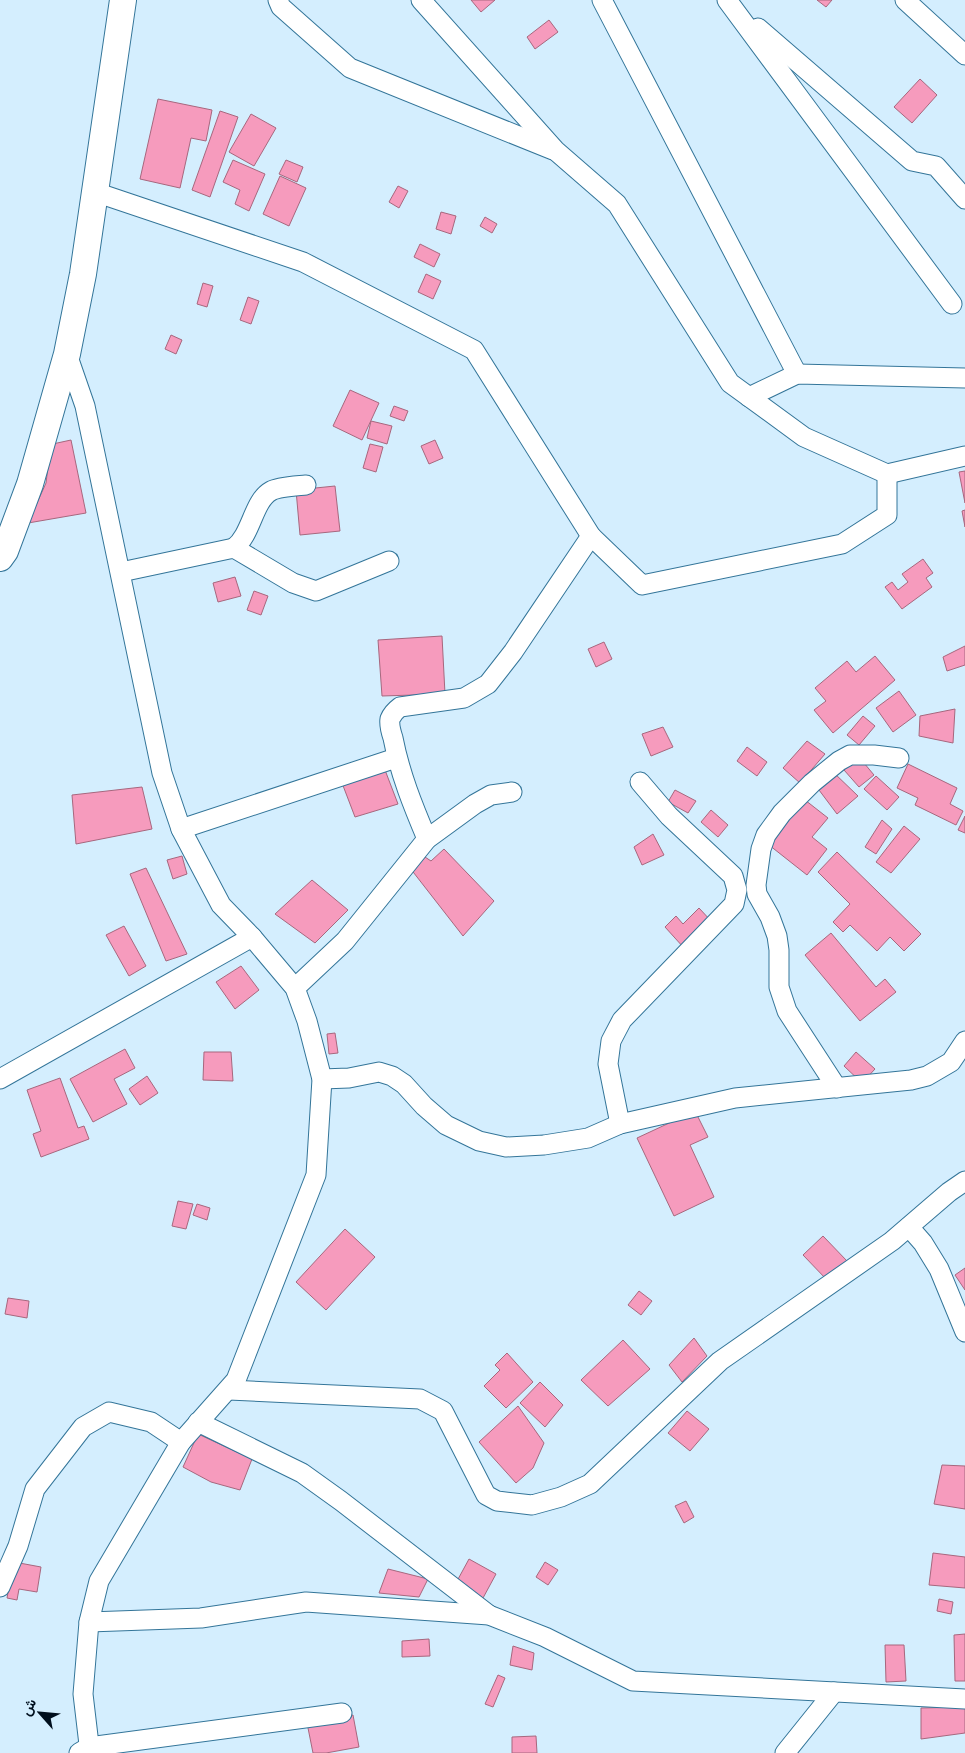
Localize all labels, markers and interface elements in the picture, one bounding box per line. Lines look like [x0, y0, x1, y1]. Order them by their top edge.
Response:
north arrow [15, 1688, 65, 1738]
text: ش [17, 1696, 40, 1719]

